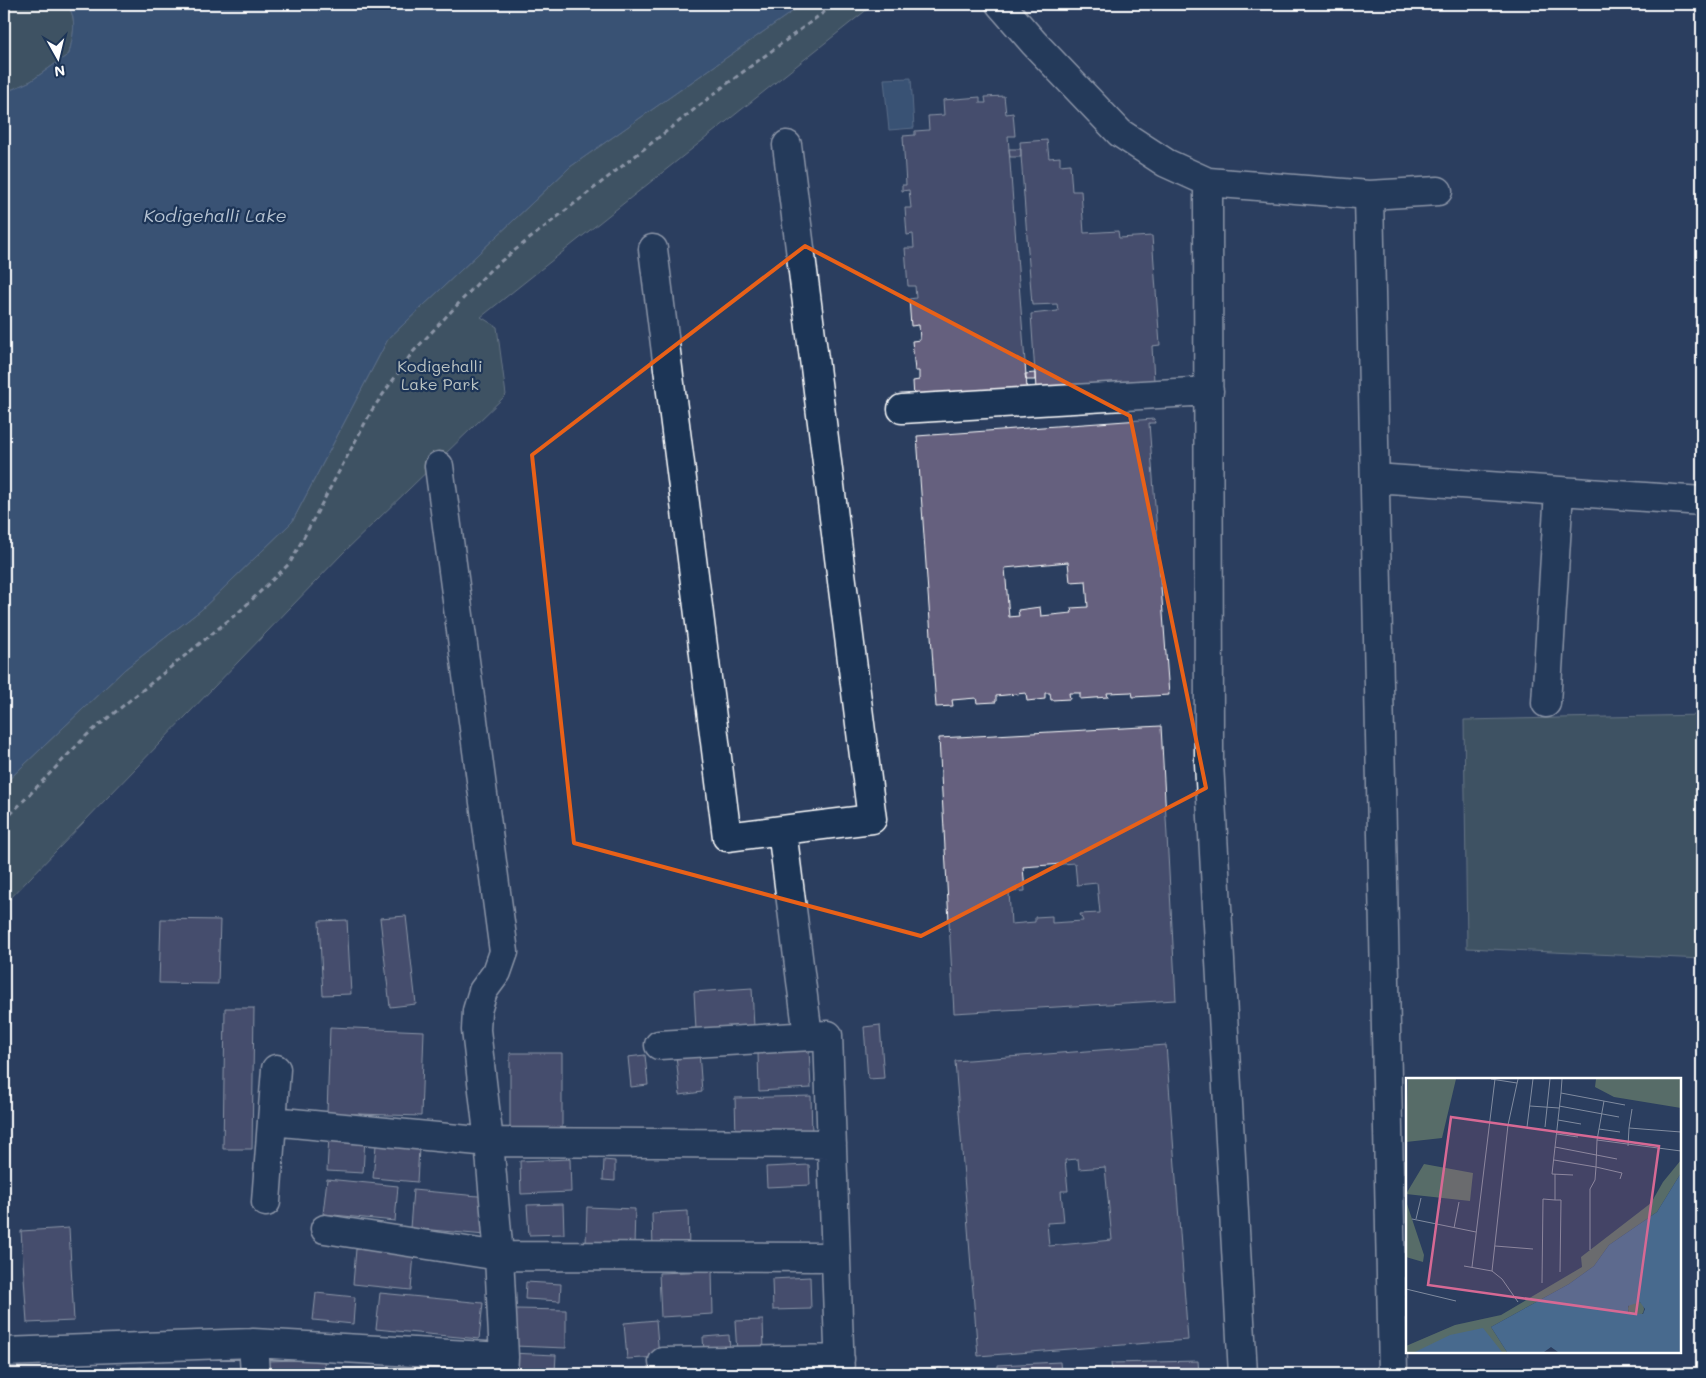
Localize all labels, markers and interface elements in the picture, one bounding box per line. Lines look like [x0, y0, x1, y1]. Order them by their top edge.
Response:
north arrow [32, 32, 82, 82]
text: N [53, 61, 66, 82]
water label: Kodigehalli Lake [143, 203, 287, 227]
park label: Kodigehalli Lake Park [397, 355, 483, 394]
inset map [1406, 1078, 1681, 1353]

